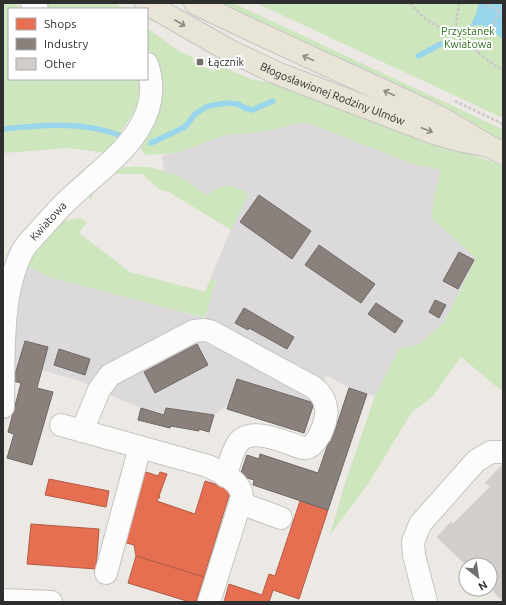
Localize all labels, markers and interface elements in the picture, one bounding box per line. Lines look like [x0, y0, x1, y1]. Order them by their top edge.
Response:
legend [8, 8, 148, 80]
text: Shops [44, 17, 76, 30]
one-way arrow [174, 19, 186, 27]
park label: Przystanek Kwiatowa [441, 25, 495, 50]
text: Industry [44, 37, 89, 50]
one-way arrow [303, 53, 315, 61]
place label: Łącznik [208, 56, 245, 68]
text: Other [44, 57, 77, 70]
marker: Łącznik [195, 57, 205, 67]
street label: Błogosławionej Rodziny Ulmów [258, 60, 407, 128]
one-way arrow [383, 89, 395, 96]
one-way arrow [421, 126, 433, 134]
street label: Kwiatowa [28, 199, 69, 243]
north arrow [458, 557, 498, 597]
text: N [476, 578, 490, 593]

